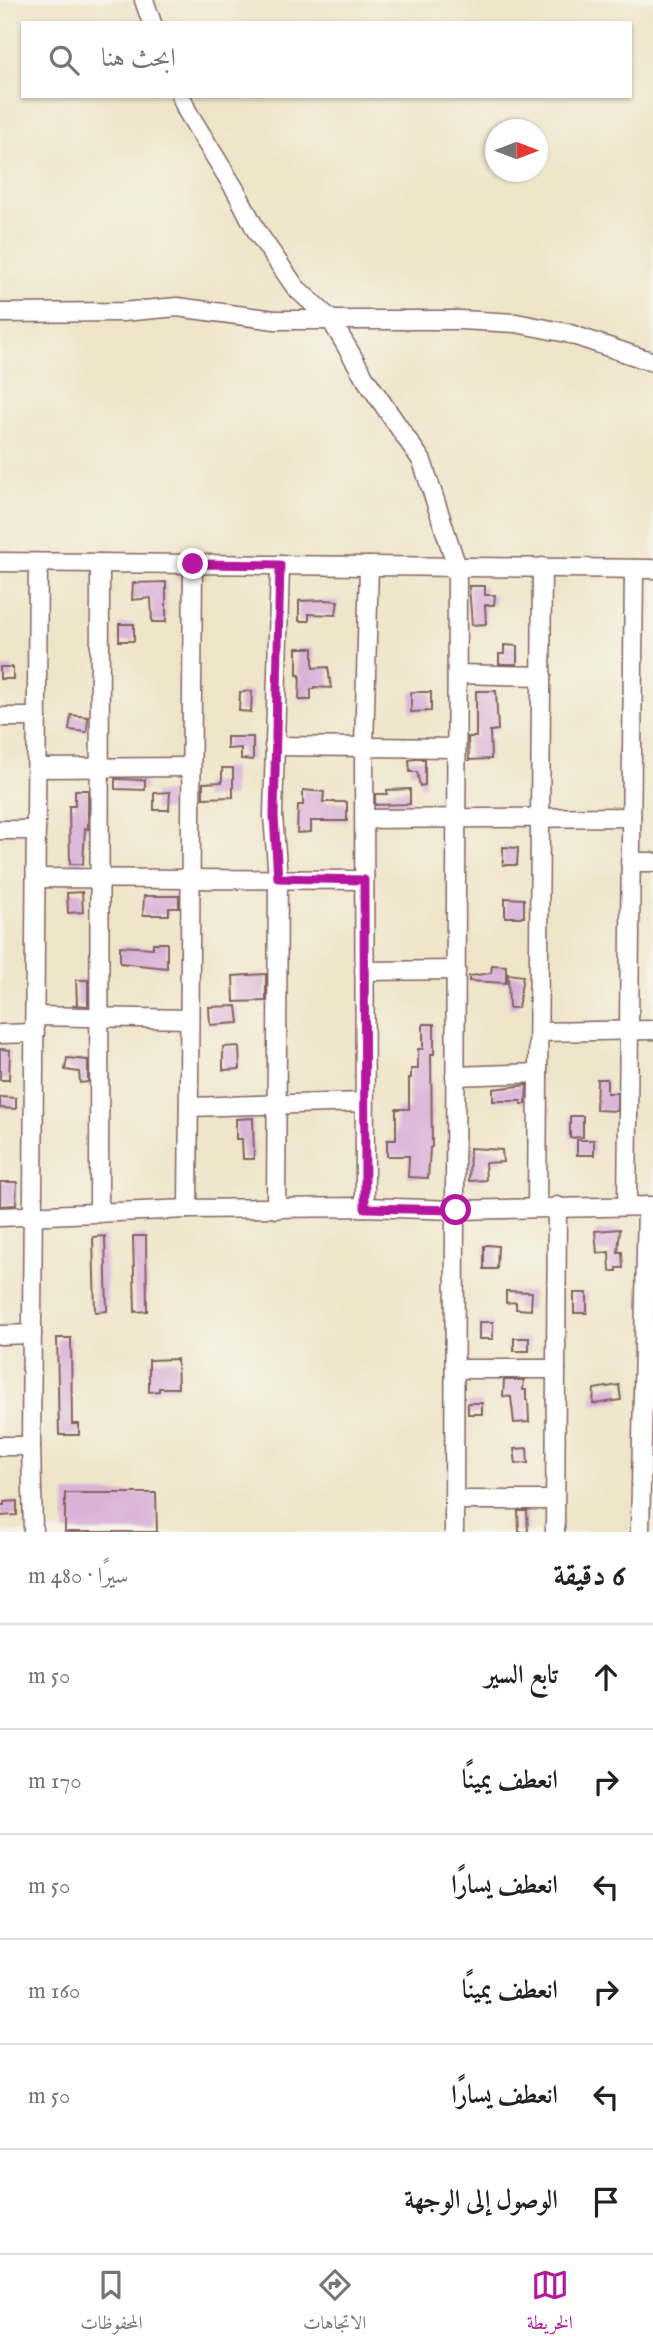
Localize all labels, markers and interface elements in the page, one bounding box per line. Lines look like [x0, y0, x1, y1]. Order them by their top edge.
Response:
search box [21, 21, 632, 98]
icon: search [45, 41, 83, 79]
text: ابحث هنا [101, 42, 176, 75]
north arrow [485, 119, 548, 182]
route end [177, 548, 208, 579]
route start [440, 1194, 471, 1225]
text: 6 دقيقة [553, 1558, 625, 1596]
text: سيرًا · 480 m [28, 1562, 128, 1591]
icon: ahead [587, 1658, 625, 1696]
text: تابع السير [484, 1659, 558, 1692]
text: 50 m [28, 1662, 70, 1691]
icon: right [587, 1763, 625, 1801]
text: انعطف يمينًا [462, 1764, 558, 1797]
text: 170 m [28, 1767, 81, 1796]
icon: left [587, 1868, 625, 1906]
text: انعطف يسارًا [451, 1869, 558, 1902]
text: 50 m [28, 1872, 70, 1901]
icon: right [587, 1973, 625, 2011]
text: انعطف يمينًا [462, 1974, 558, 2007]
text: 160 m [28, 1977, 80, 2006]
icon: left [587, 2078, 625, 2116]
text: انعطف يسارًا [451, 2079, 558, 2112]
text: 50 m [28, 2082, 70, 2111]
icon: arrive [587, 2183, 625, 2221]
text: الوصول إلى الوجهة [404, 2184, 558, 2217]
tab: المحفوظات [80, 2266, 143, 2341]
tab: الاتجاهات [303, 2266, 366, 2341]
tab: الخريطة [527, 2266, 573, 2341]

